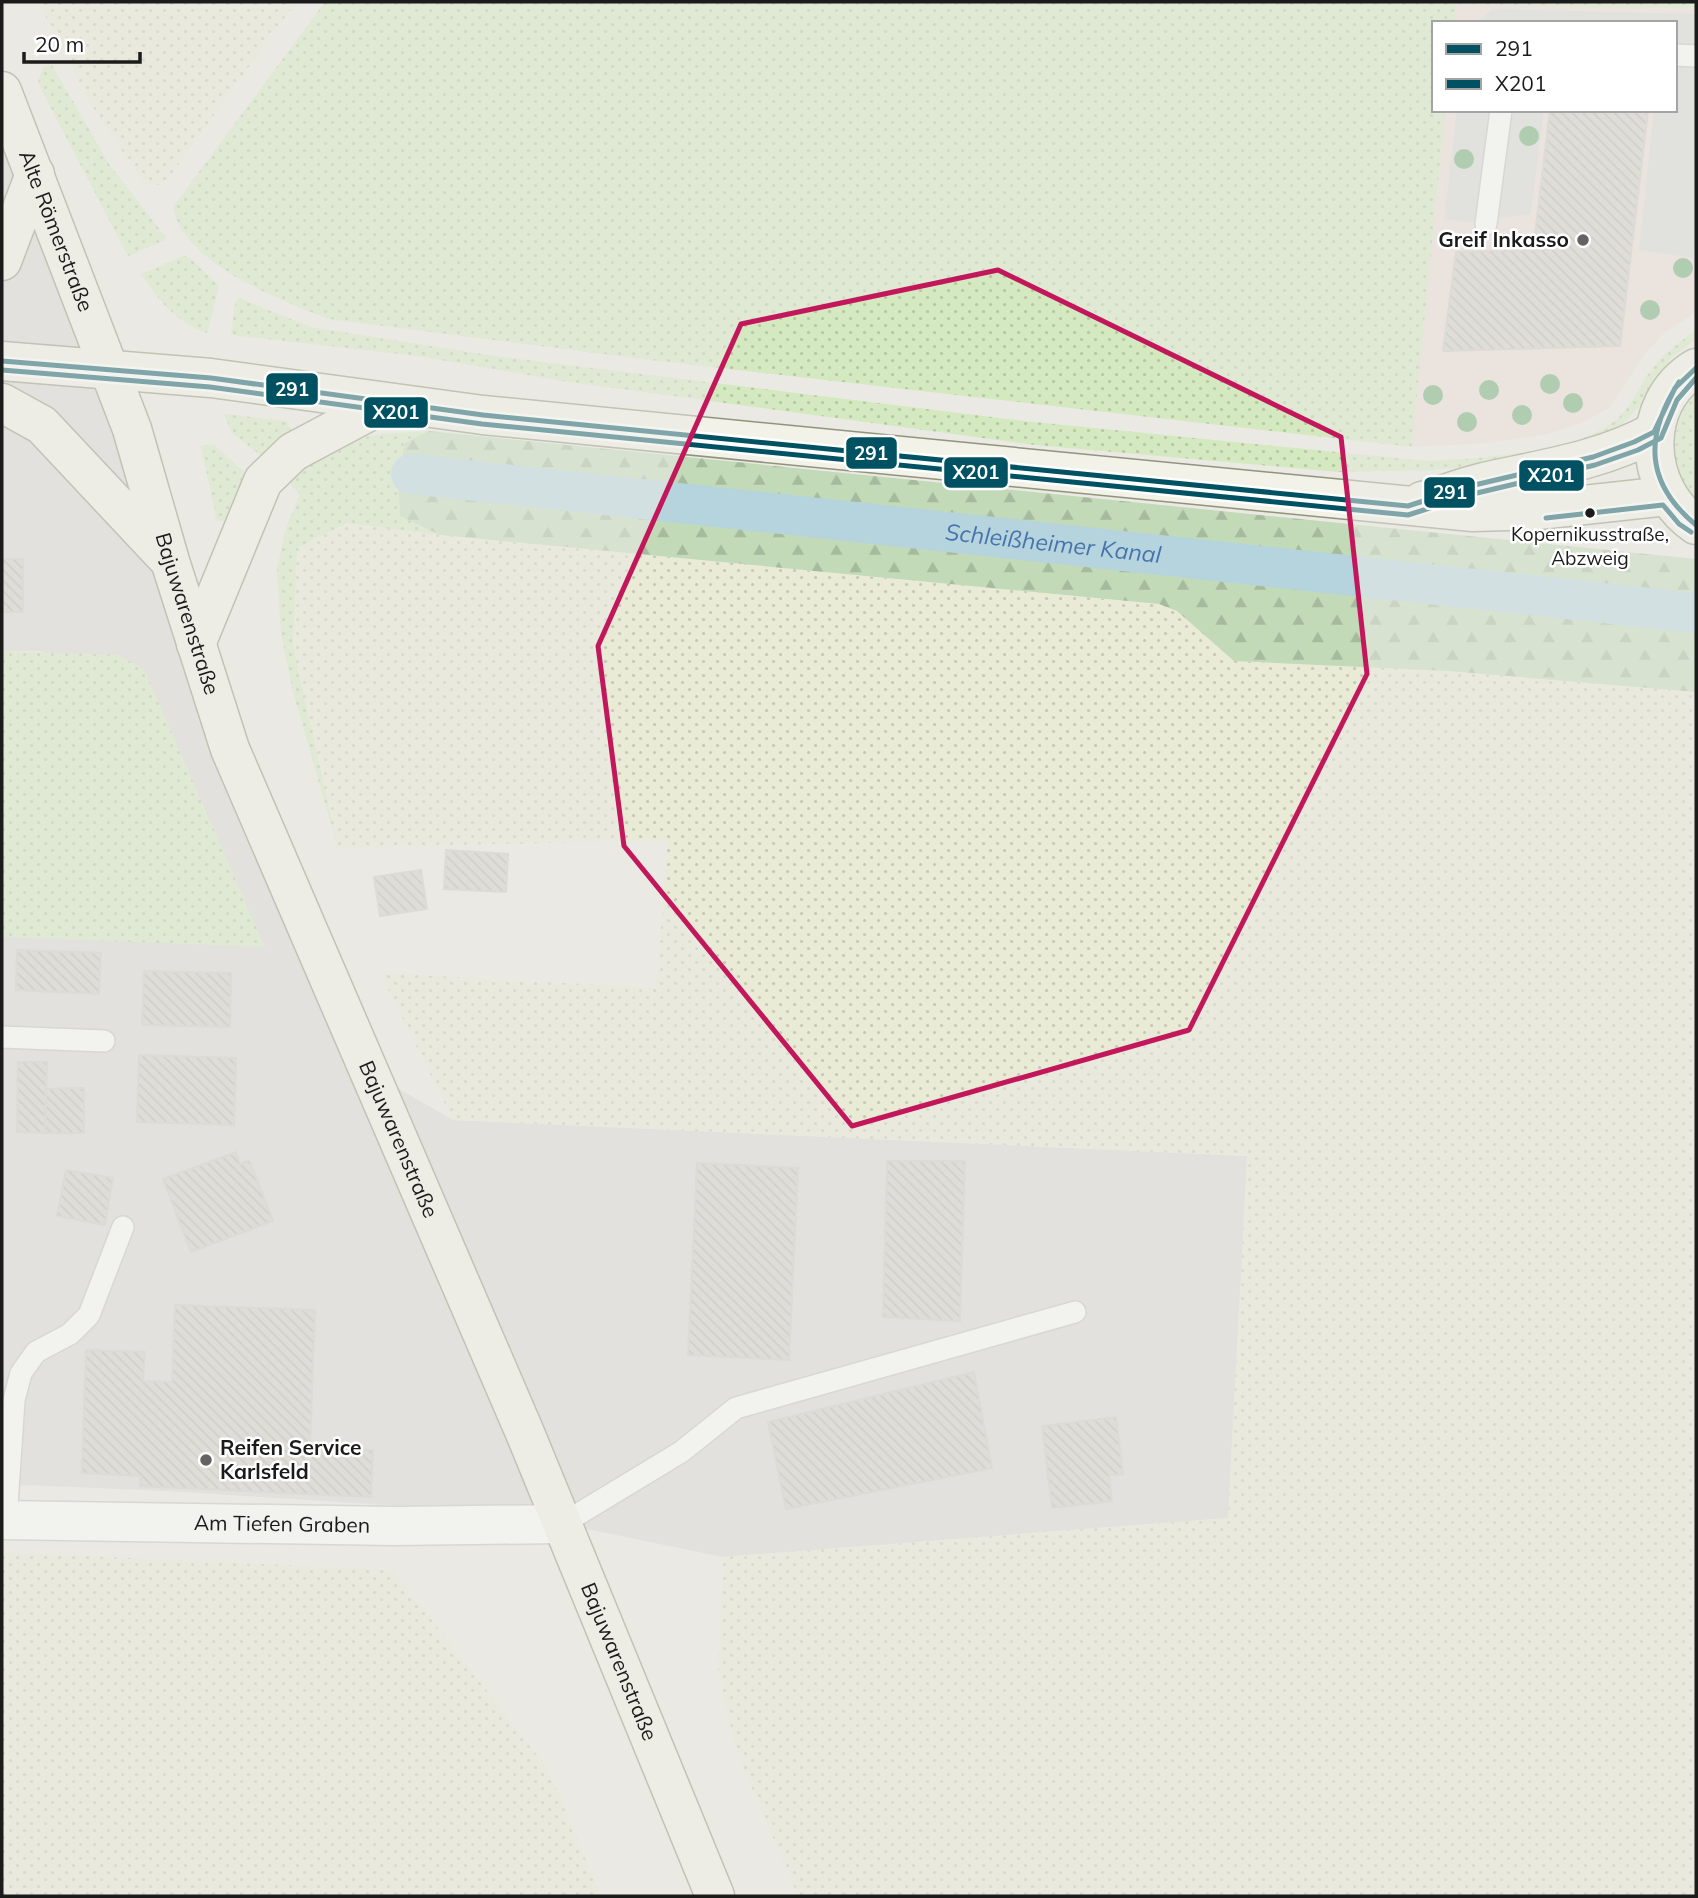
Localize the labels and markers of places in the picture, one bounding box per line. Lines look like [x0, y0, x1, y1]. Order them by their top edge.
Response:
place label: Greif Inkasso [1438, 226, 1569, 252]
marker: Greif Inkasso [1575, 232, 1591, 248]
marker: Kopernikusstraße, Abzweig [1583, 506, 1597, 520]
place label: Kopernikusstraße, Abzweig [1511, 522, 1669, 570]
place label: Reifen Service Karlsfeld [220, 1434, 362, 1484]
marker: Reifen Service Karlsfeld [198, 1452, 214, 1468]

